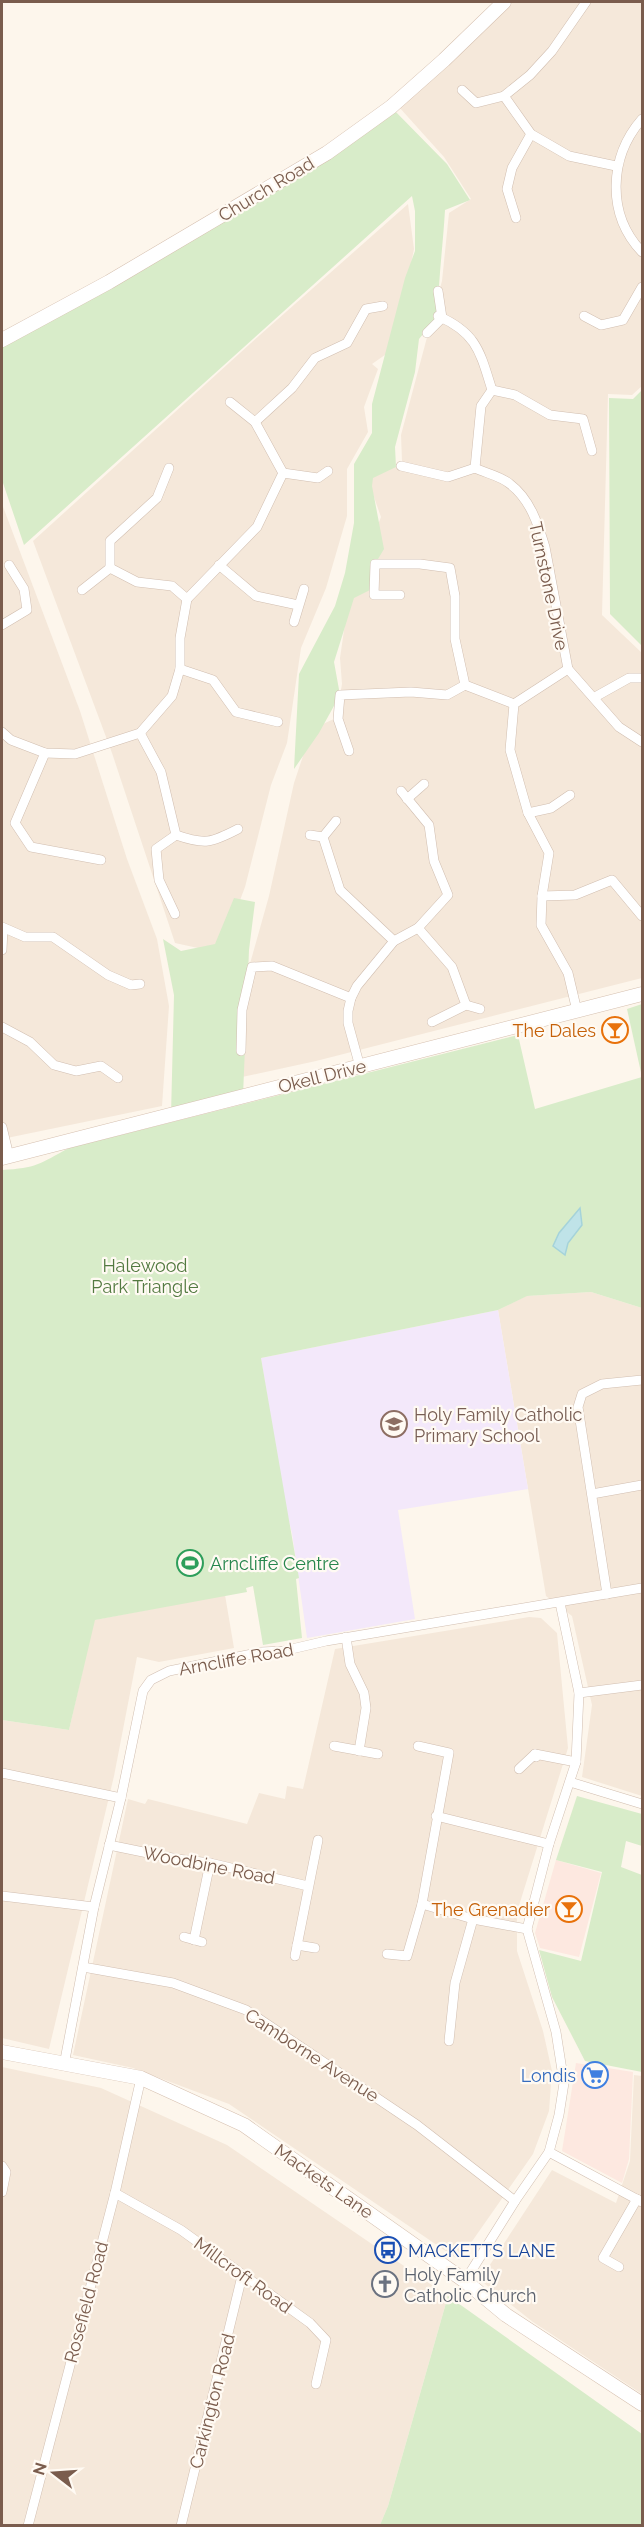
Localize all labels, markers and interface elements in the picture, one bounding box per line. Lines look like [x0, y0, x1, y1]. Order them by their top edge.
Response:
street label: Church Road [214, 152, 318, 226]
street label: Turnstone Drive [525, 520, 573, 653]
bar icon: The Dales [600, 1015, 630, 1045]
place label: The Dales [513, 1020, 596, 1041]
street label: Okell Drive [276, 1055, 369, 1097]
park label: Halewood Park Triangle [91, 1255, 199, 1297]
place label: Holy Family Catholic Primary School [414, 1404, 583, 1446]
school or university icon: Holy Family Catholic Primary School [379, 1409, 409, 1439]
sports icon: Arncliffe Centre [175, 1548, 205, 1578]
place label: Arncliffe Centre [210, 1553, 339, 1574]
street label: Arncliffe Road [177, 1639, 295, 1679]
street label: Woodbine Road [141, 1842, 277, 1888]
bar icon: The Grenadier [554, 1894, 584, 1924]
place label: The Grenadier [432, 1899, 551, 1920]
street label: Camborne Avenue [241, 2004, 383, 2106]
supermarket icon: Londis [580, 2060, 610, 2090]
place label: Londis [521, 2065, 576, 2086]
street label: Mackets Lane [271, 2139, 378, 2223]
street label: Millcroft Road [190, 2233, 296, 2317]
bus stop icon: MACKETTS LANE [373, 2235, 403, 2265]
street label: Rosefield Road [60, 2239, 112, 2365]
place label: MACKETTS LANE [408, 2240, 555, 2261]
place label: Holy Family Catholic Church [404, 2264, 537, 2306]
church icon: Holy Family Catholic Church [370, 2269, 400, 2299]
street label: Carkington Road [185, 2331, 239, 2471]
north arrow [24, 2443, 84, 2503]
text: N [29, 2460, 51, 2477]

